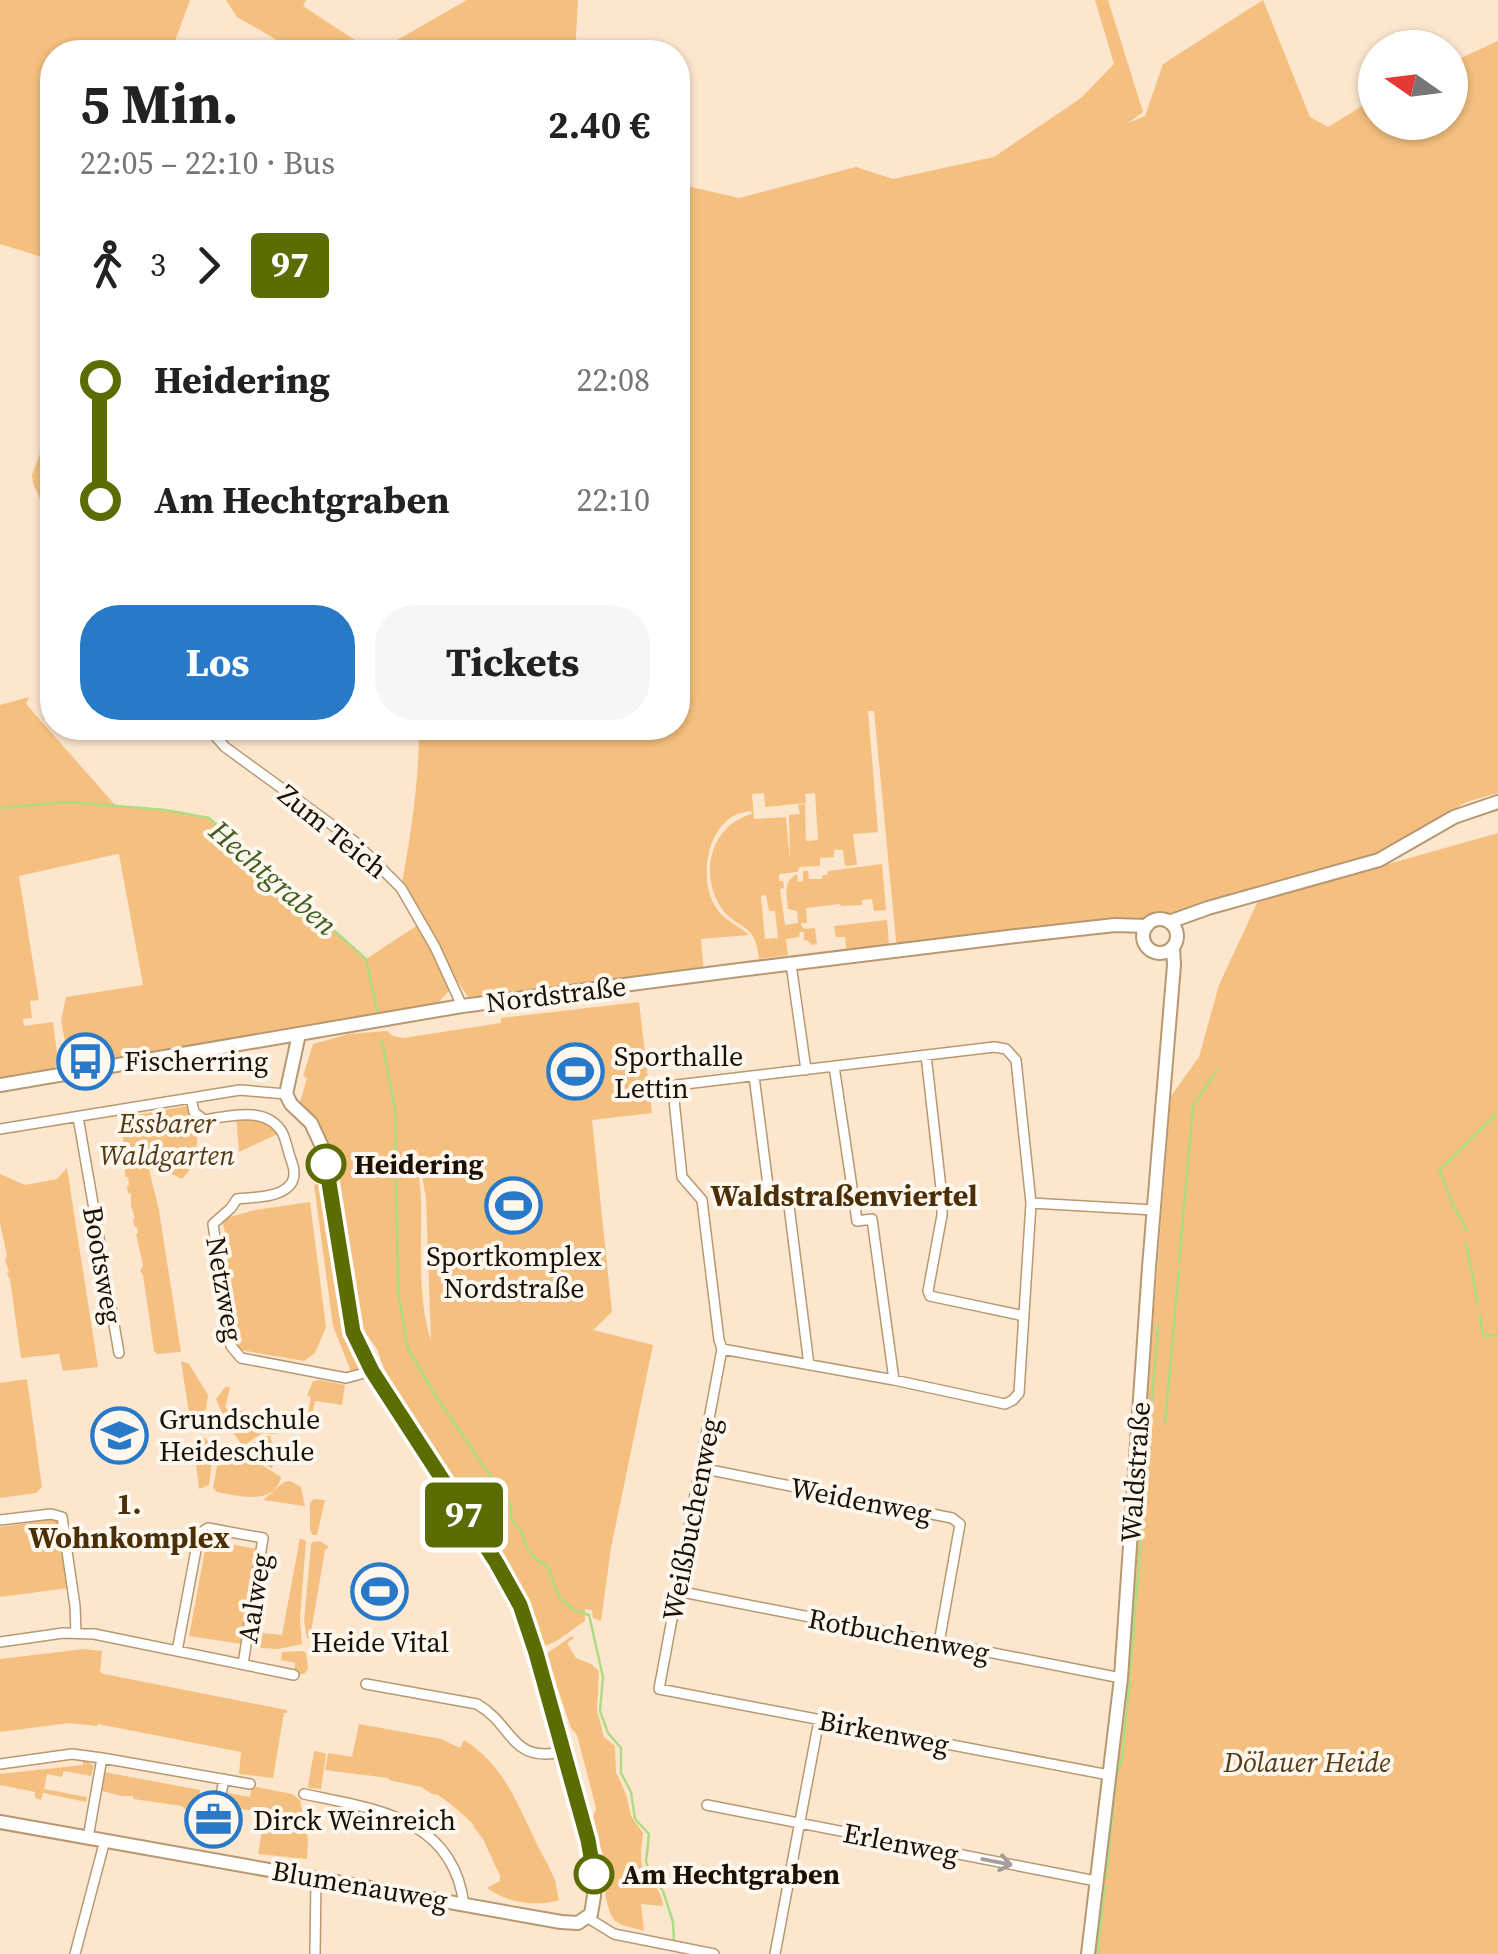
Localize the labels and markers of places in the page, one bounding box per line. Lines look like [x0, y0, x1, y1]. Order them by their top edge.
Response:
bus stop icon: Fischerring [55, 1031, 115, 1091]
place label: Sporthalle Lettin [614, 1037, 743, 1107]
place label: Fischerring [124, 1042, 268, 1080]
sports icon: Sporthalle Lettin [545, 1042, 605, 1102]
marker: Heidering [307, 1145, 345, 1183]
place label: Heidering [354, 1145, 484, 1183]
sports icon: Sportkomplex Nordstraße [484, 1175, 544, 1235]
place label: Sportkomplex Nordstraße [426, 1237, 602, 1307]
place label: Grundschule Heideschule [159, 1400, 320, 1470]
school or university icon: Grundschule Heideschule [90, 1405, 150, 1465]
sports icon: Heide Vital [350, 1561, 410, 1621]
place label: Heide Vital [311, 1623, 449, 1661]
office icon: Dirck Weinreich [184, 1790, 244, 1850]
place label: Dirck Weinreich [253, 1801, 456, 1839]
marker: Am Hechtgraben [575, 1855, 613, 1893]
place label: Am Hechtgraben [622, 1855, 840, 1893]

